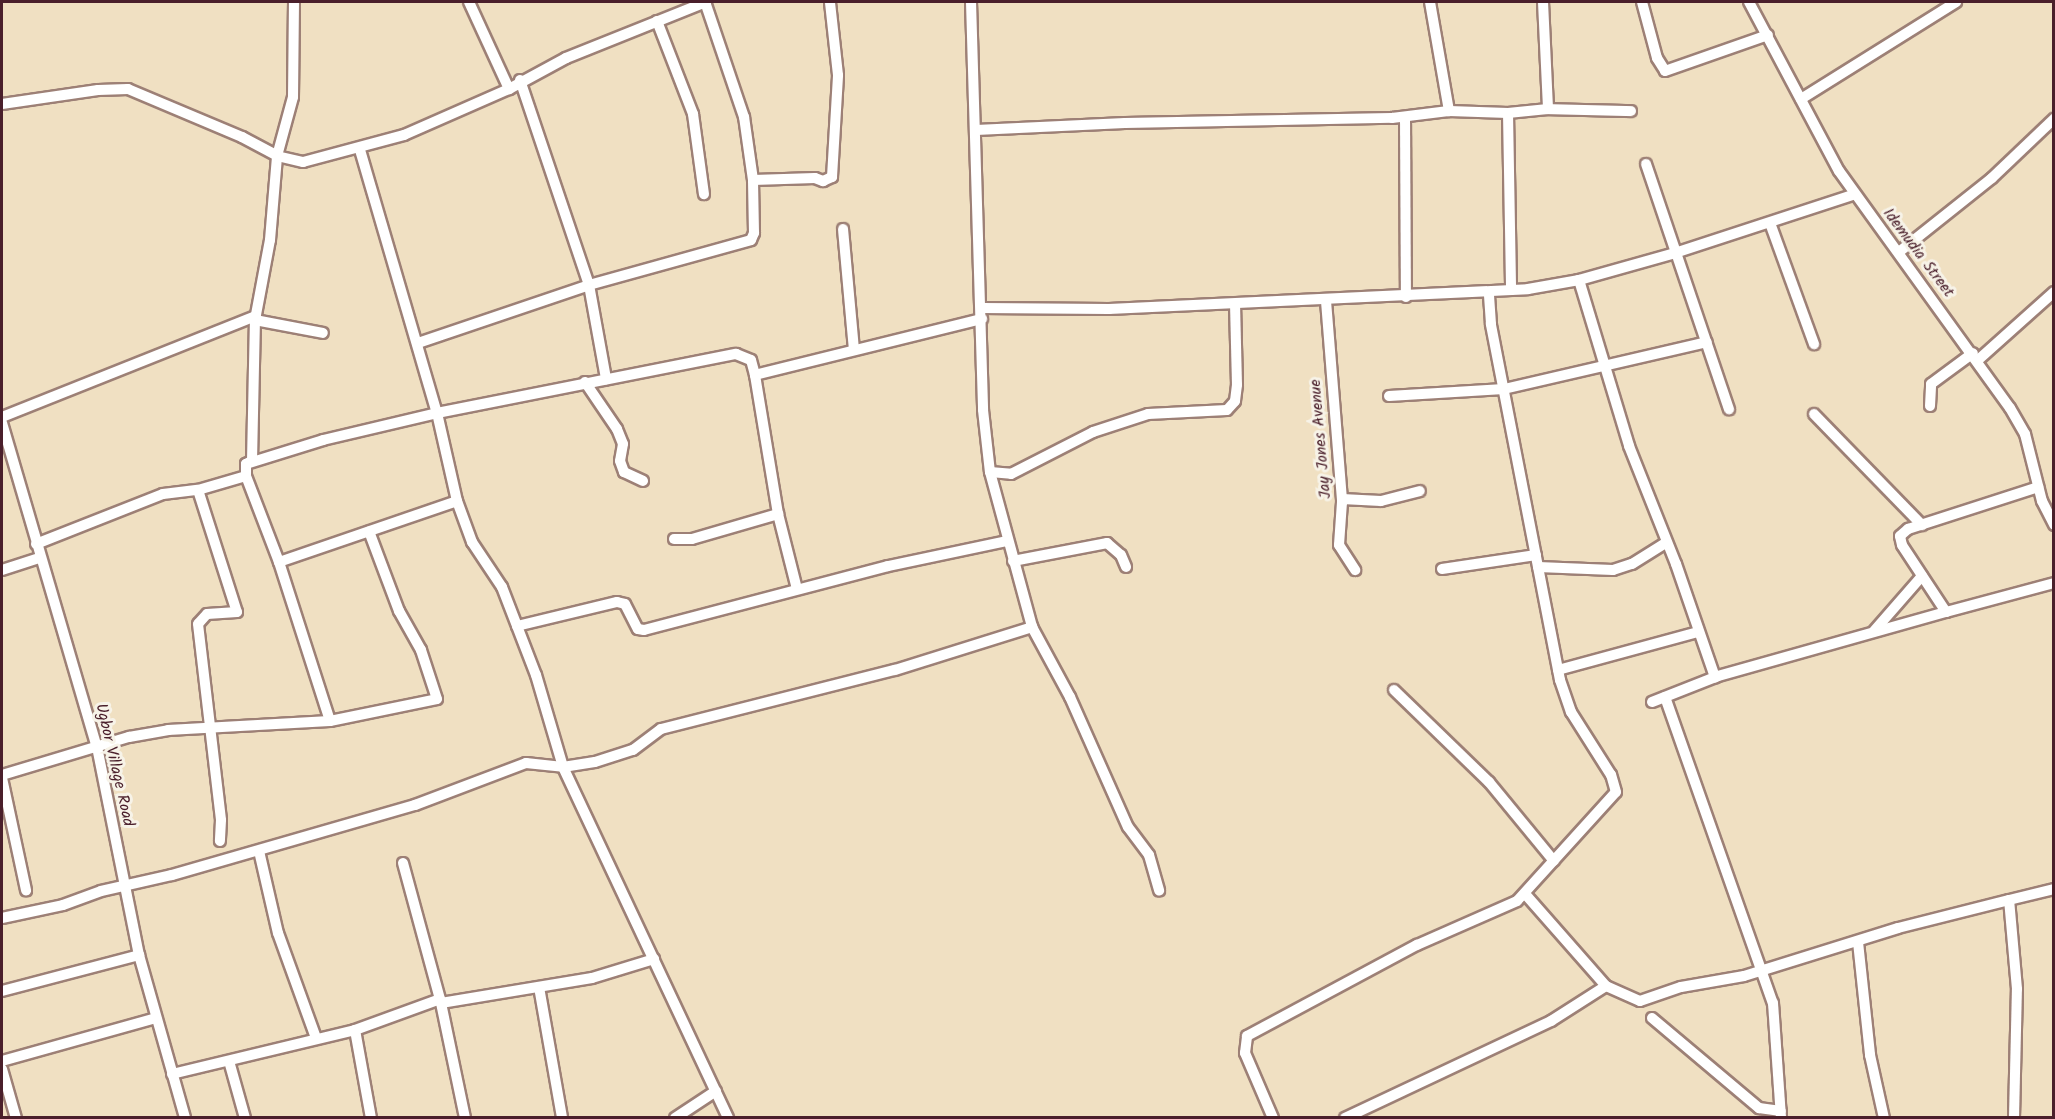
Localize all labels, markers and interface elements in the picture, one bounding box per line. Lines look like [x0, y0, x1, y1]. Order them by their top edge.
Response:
street label: Idemudia Street [1878, 205, 1958, 301]
street label: Jay Jones Avenue [1306, 379, 1336, 499]
street label: Ugbor Village Road [91, 702, 137, 828]

